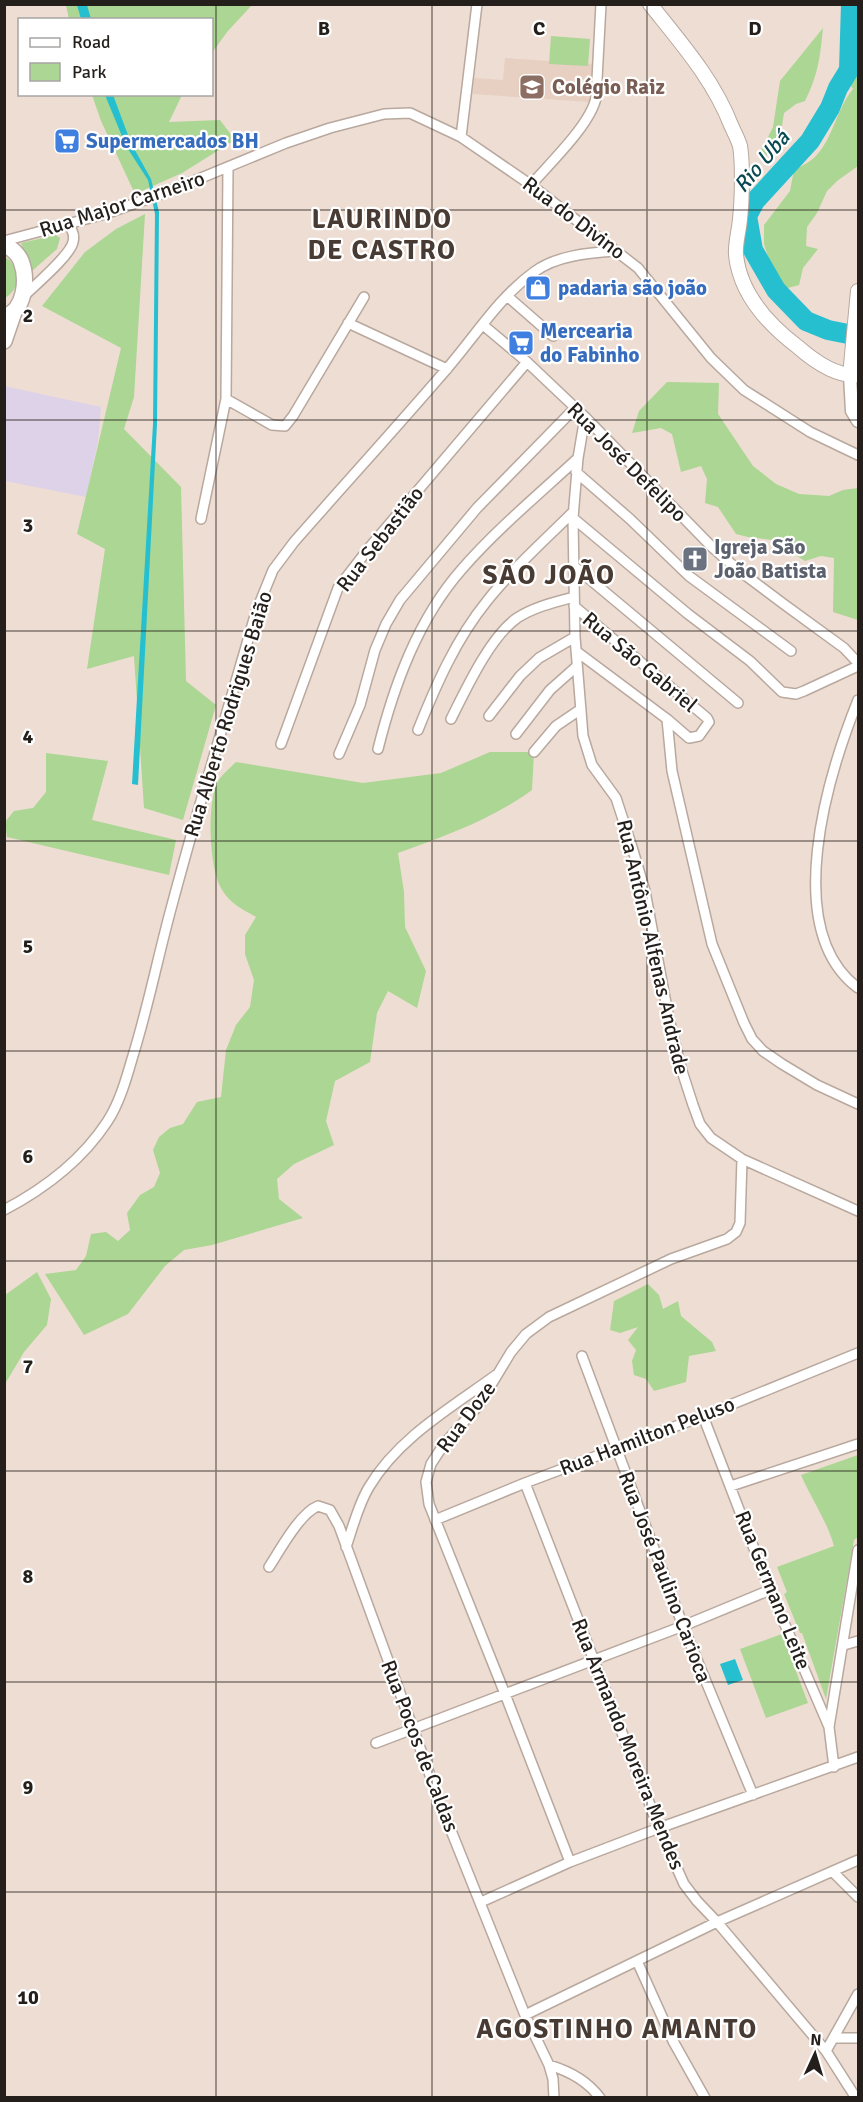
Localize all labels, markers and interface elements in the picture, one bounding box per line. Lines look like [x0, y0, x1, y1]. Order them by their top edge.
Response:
text: B [318, 16, 330, 41]
text: C [533, 16, 545, 41]
text: D [748, 16, 762, 41]
legend [18, 18, 213, 96]
text: Road [72, 31, 111, 53]
text: Park [72, 61, 107, 83]
school or university icon: Colégio Raiz [517, 72, 547, 102]
place label: Colégio Raiz [552, 74, 665, 100]
water label: Rio Ubá [728, 123, 796, 198]
supermarket icon: Supermercados BH [52, 126, 82, 156]
place label: Supermercados BH [86, 128, 259, 154]
street label: Rua Major Carneiro [36, 165, 208, 243]
street label: Rua do Divino [517, 171, 631, 265]
district label: LAURINDO DE CASTRO [307, 203, 457, 267]
shop icon: padaria são joão [523, 273, 553, 303]
place label: padaria são joão [558, 275, 707, 301]
text: 2 [23, 303, 33, 328]
place label: Mercearia do Fabinho [540, 318, 639, 368]
supermarket icon: Mercearia do Fabinho [506, 328, 536, 358]
street label: Rua José Defelipo [562, 397, 692, 527]
street label: Rua Sebastião [331, 481, 429, 597]
text: 3 [23, 513, 33, 538]
place label: Igreja São João Batista [714, 534, 827, 584]
church icon: Igreja São João Batista [680, 544, 710, 574]
district label: SÃO JOÃO [482, 559, 616, 592]
street label: Rua Alberto Rodrigues Baião [178, 588, 278, 840]
street label: Rua São Gabriel [577, 606, 703, 718]
text: 4 [23, 724, 34, 749]
street label: Rua Antônio Alfenas Andrade [611, 817, 695, 1077]
text: 5 [23, 934, 33, 959]
text: 6 [23, 1144, 34, 1169]
text: 7 [23, 1354, 34, 1379]
street label: Rua Doze [431, 1376, 501, 1458]
street label: Rua Hamilton Peluso [556, 1391, 738, 1481]
street label: Rua José Paulino Carioca [613, 1468, 717, 1686]
street label: Rua Germano Leite [729, 1507, 817, 1673]
text: 8 [23, 1564, 34, 1589]
street label: Rua Armando Moreira Mendes [566, 1614, 690, 1874]
street label: Rua Pocos de Caldas [375, 1656, 465, 1836]
text: 9 [23, 1775, 34, 1800]
text: 10 [17, 1985, 39, 2010]
district label: AGOSTINHO AMANTO [476, 2013, 758, 2046]
north arrow [785, 2024, 845, 2084]
text: N [810, 2030, 822, 2050]

